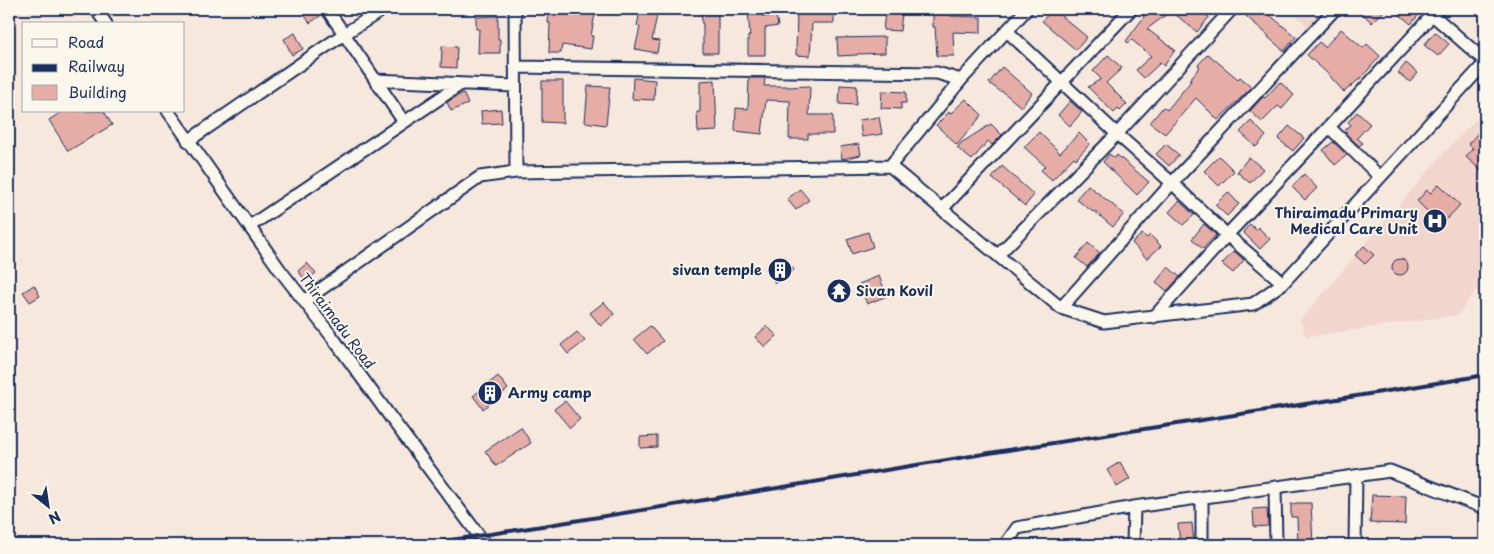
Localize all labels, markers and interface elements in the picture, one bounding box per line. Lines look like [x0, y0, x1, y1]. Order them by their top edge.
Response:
legend [22, 22, 185, 112]
text: Road [68, 30, 104, 53]
text: Railway [68, 54, 125, 77]
text: Building [68, 80, 127, 103]
place label: Thiraimadu Primary Medical Care Unit [1274, 202, 1418, 239]
hospital icon: Thiraimadu Primary Medical Care Unit [1422, 208, 1448, 234]
building icon: sivan temple [767, 257, 793, 283]
place label: sivan temple [672, 259, 762, 280]
street label: Thiraimadu Road [294, 268, 381, 373]
temple icon: Sivan Kovil [826, 278, 852, 304]
place label: Sivan Kovil [856, 280, 933, 301]
building icon: Army camp [477, 380, 503, 406]
place label: Army camp [508, 382, 592, 403]
north arrow [22, 482, 72, 532]
text: N [45, 506, 65, 530]

